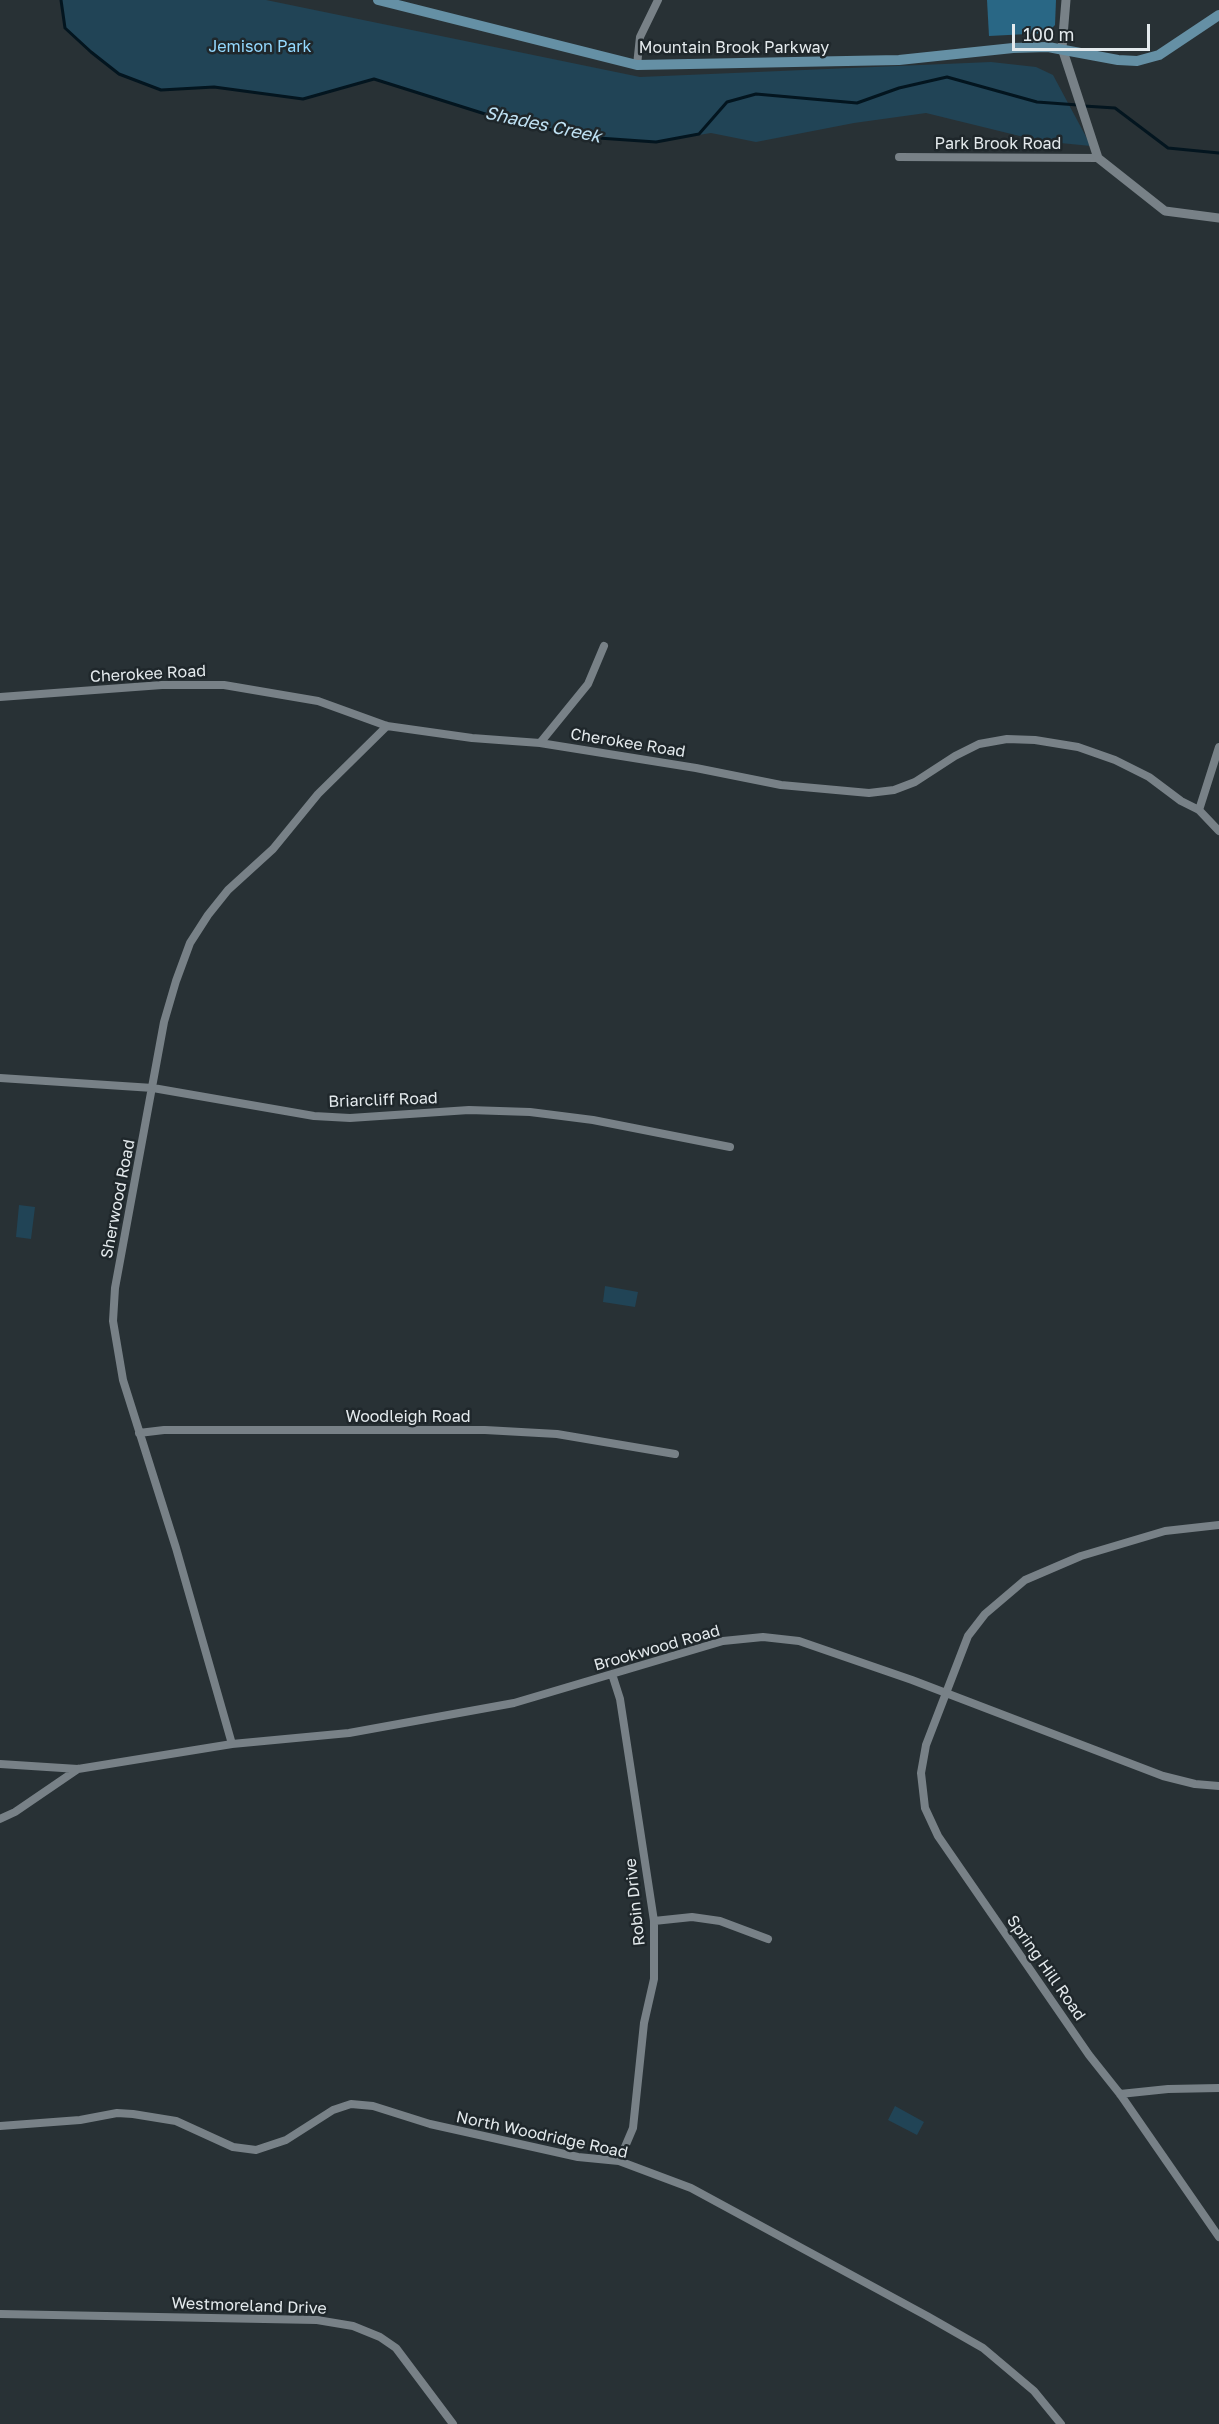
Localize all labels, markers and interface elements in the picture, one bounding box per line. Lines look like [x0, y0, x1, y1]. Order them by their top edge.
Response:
scale bar [1015, 12, 1153, 50]
text: 100 m [1023, 23, 1074, 45]
park label: Jemison Park [208, 37, 312, 57]
street label: Mountain Brook Parkway [639, 38, 829, 58]
water label: Shades Creek [483, 102, 603, 148]
street label: Park Brook Road [935, 134, 1061, 154]
street label: Cherokee Road [89, 661, 207, 687]
street label: Cherokee Road [569, 724, 687, 762]
street label: Briarcliff Road [328, 1088, 438, 1112]
street label: Sherwood Road [97, 1138, 139, 1260]
street label: Woodleigh Road [345, 1407, 471, 1427]
street label: Brookwood Road [592, 1621, 722, 1675]
street label: Robin Drive [621, 1857, 649, 1947]
street label: Spring Hill Road [1003, 1912, 1089, 2024]
street label: North Woodridge Road [454, 2107, 630, 2163]
street label: Westmoreland Drive [171, 2294, 327, 2318]

